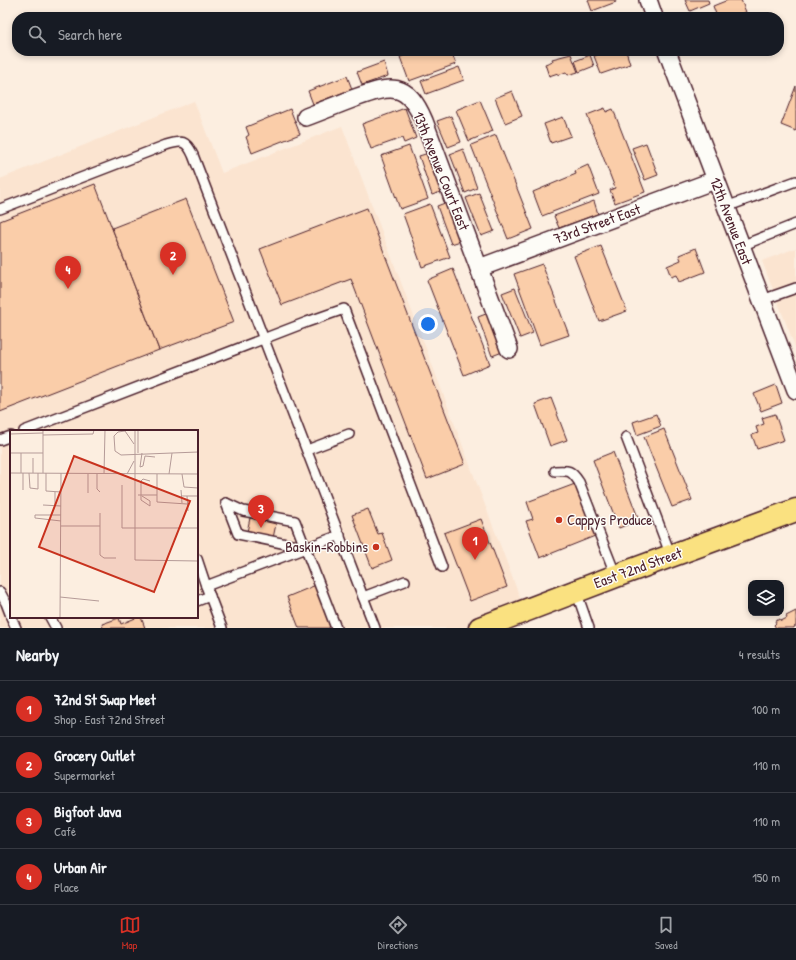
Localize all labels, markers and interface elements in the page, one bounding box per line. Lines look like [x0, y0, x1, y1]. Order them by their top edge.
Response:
search box [12, 12, 784, 56]
icon: search [26, 23, 48, 45]
text: Search here [58, 24, 122, 45]
street label: 13th Avenue Court East [408, 108, 475, 234]
street label: 12th Avenue East [705, 174, 758, 268]
street label: 73rd Street East [550, 198, 644, 249]
pin: 2 [160, 242, 186, 275]
pin: 4 [55, 256, 81, 289]
your location [418, 314, 438, 334]
inset map [10, 430, 198, 618]
pin: 3 [248, 495, 274, 528]
place label: Cappys Produce [567, 509, 652, 530]
marker: Cappys Produce [554, 515, 564, 525]
pin: 1 [462, 527, 488, 560]
place label: Baskin-Robbins [285, 536, 368, 557]
marker: Baskin-Robbins [371, 542, 381, 552]
street label: East 72nd Street [591, 542, 686, 593]
map controls [748, 580, 784, 616]
button: layers [748, 580, 784, 616]
text: Nearby [16, 643, 59, 666]
text: 4 results [739, 645, 780, 663]
text: 72nd St Swap Meet [54, 689, 156, 710]
text: 1 [27, 700, 31, 718]
text: 100 m [752, 700, 780, 718]
text: Shop · East 72nd Street [54, 710, 165, 728]
text: Grocery Outlet [54, 745, 135, 766]
text: 2 [26, 756, 32, 774]
text: 110 m [753, 756, 780, 774]
text: Supermarket [54, 766, 115, 784]
text: Bigfoot Java [54, 801, 121, 822]
text: 3 [26, 812, 32, 830]
text: 110 m [753, 812, 780, 830]
text: Café [54, 822, 76, 840]
text: Urban Air [54, 857, 107, 878]
text: 4 [27, 868, 31, 886]
text: 150 m [752, 868, 780, 886]
text: Place [54, 878, 79, 896]
tab: Map [119, 914, 141, 952]
tab: Directions [378, 914, 418, 952]
tab: Saved [655, 914, 677, 952]

